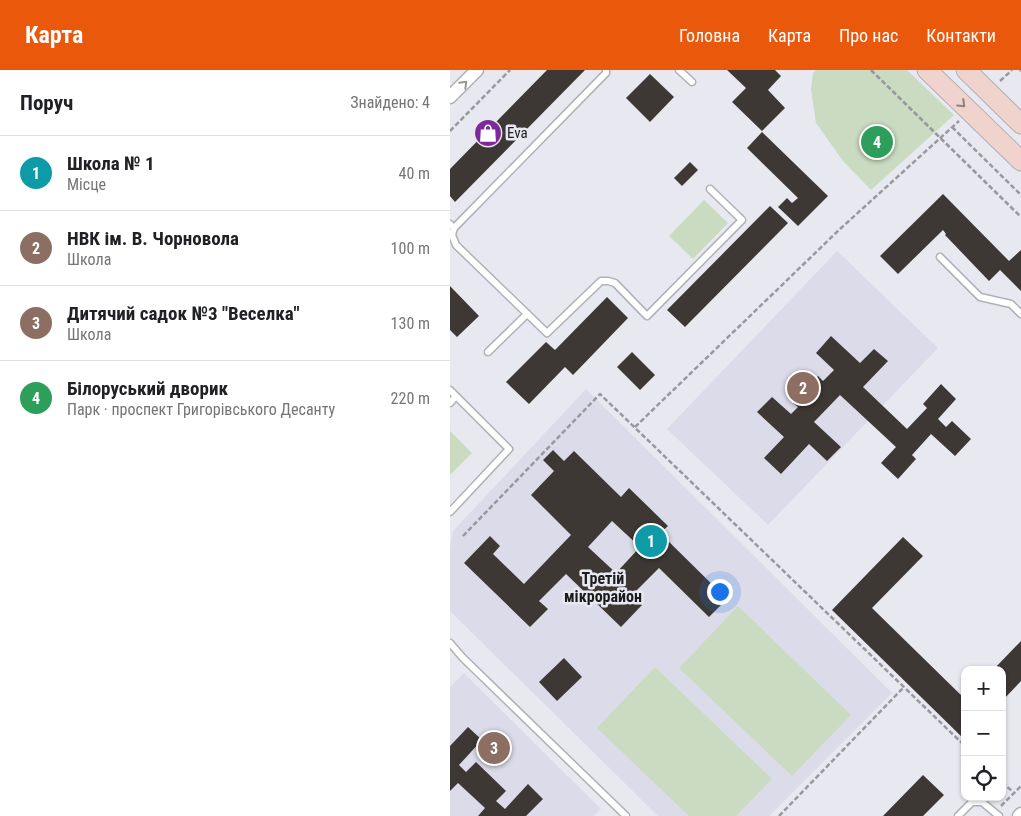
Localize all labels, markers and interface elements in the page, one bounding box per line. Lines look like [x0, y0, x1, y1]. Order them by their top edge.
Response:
text: Карта [25, 21, 83, 49]
text: Головна [679, 25, 740, 46]
text: Карта [768, 25, 811, 46]
text: Про нас [839, 25, 898, 46]
text: Контакти [926, 25, 996, 46]
one-way arrow [458, 80, 467, 89]
text: Поруч [20, 91, 73, 115]
text: Знайдено: 4 [350, 93, 430, 112]
one-way arrow [957, 98, 966, 107]
shop icon: Eva [473, 118, 503, 148]
pin: 4 [861, 123, 893, 161]
place label: Eva [507, 124, 528, 142]
text: Школа № 1 [67, 152, 155, 175]
text: 1 [32, 164, 40, 183]
text: 40 m [398, 164, 430, 183]
text: Місце [67, 175, 106, 194]
text: НВК ім. В. Чорновола [67, 227, 239, 250]
text: 2 [32, 239, 40, 258]
text: 100 m [391, 239, 430, 258]
text: Школа [67, 250, 111, 269]
text: Дитячий садок №3 "Веселка" [67, 302, 300, 325]
text: 3 [32, 314, 40, 333]
text: 130 m [391, 314, 430, 333]
text: Школа [67, 325, 111, 344]
pin: 2 [787, 369, 819, 407]
text: Білоруський дворик [67, 377, 228, 400]
text: 4 [32, 389, 40, 408]
text: 220 m [391, 389, 430, 408]
text: Парк · проспект Григорівського Десанту [67, 400, 335, 419]
pin: 1 [635, 522, 667, 560]
district label: Третій мікрорайон [564, 569, 642, 606]
your location [707, 579, 733, 605]
map controls [961, 666, 1006, 801]
button: + [961, 666, 1006, 711]
button: − [961, 711, 1006, 756]
pin: 3 [478, 729, 510, 767]
button: locate [961, 756, 1006, 801]

